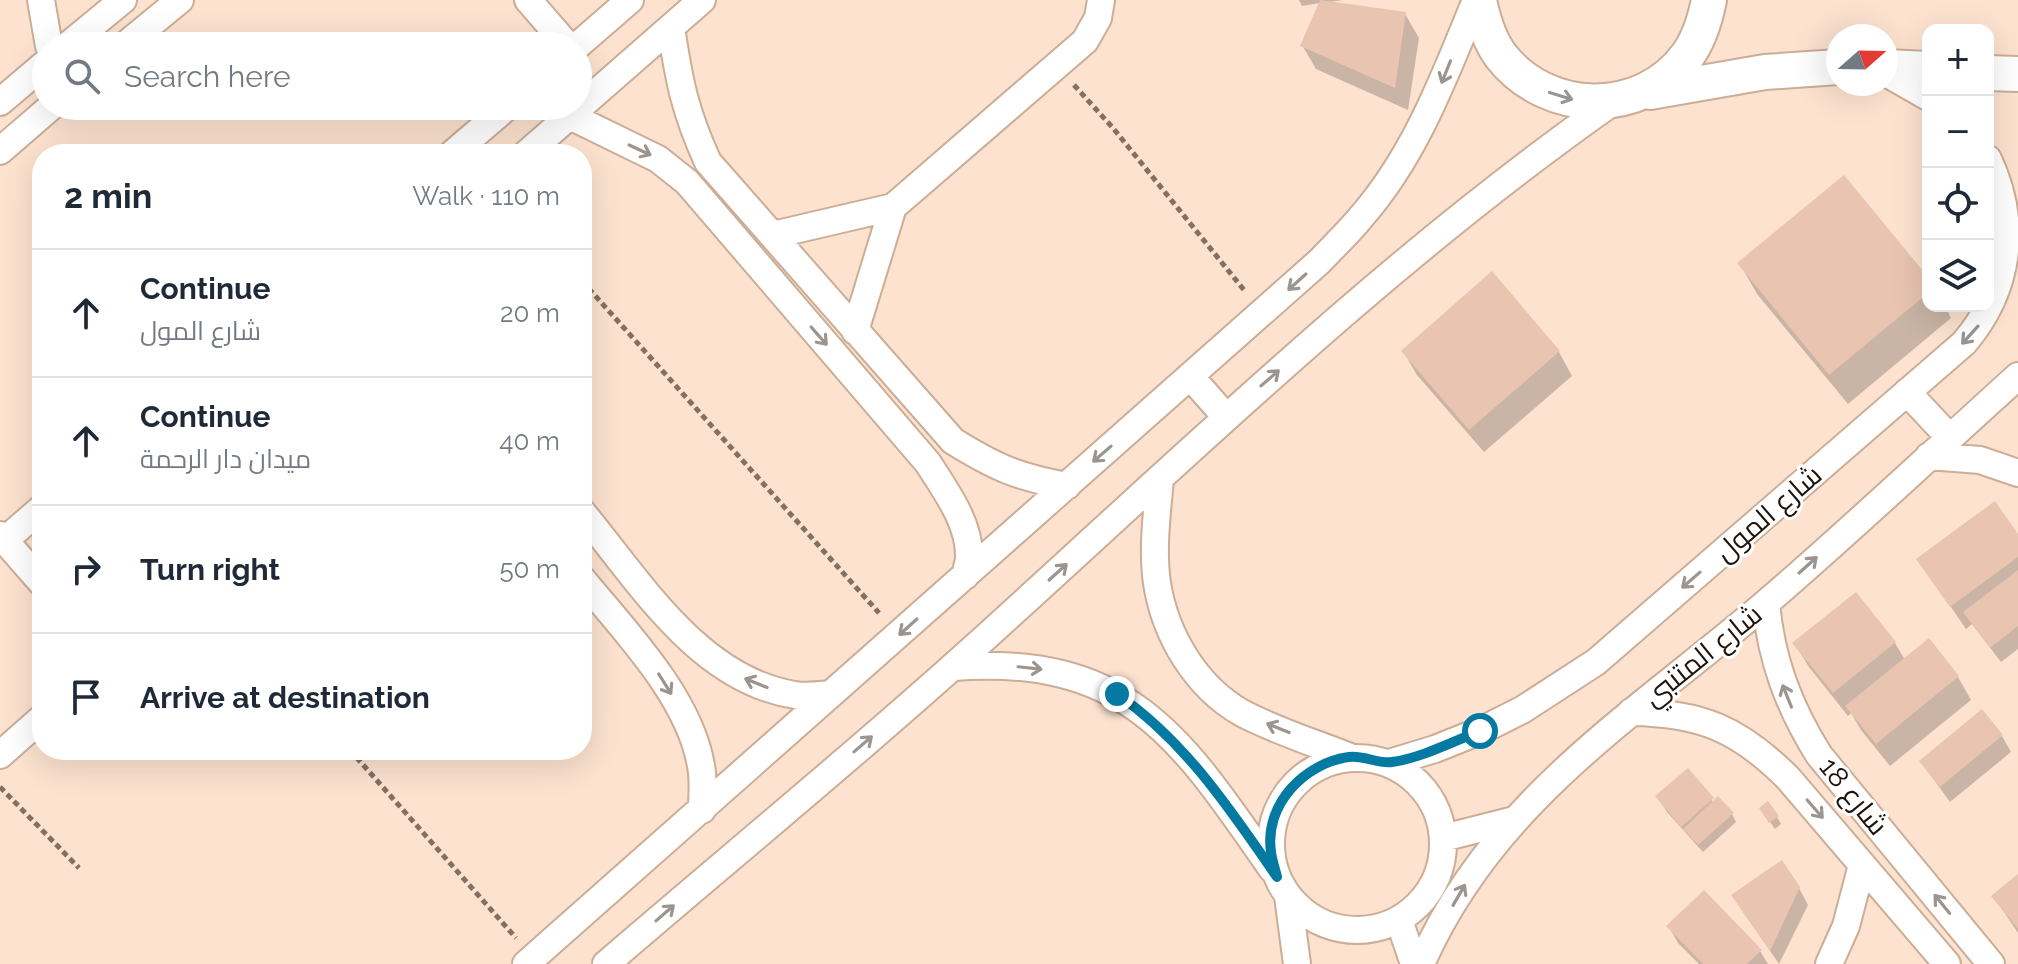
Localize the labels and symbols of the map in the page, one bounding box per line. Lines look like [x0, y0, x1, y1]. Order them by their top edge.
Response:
north arrow [1826, 24, 1898, 96]
one-way arrow [1438, 59, 1452, 84]
one-way arrow [1547, 89, 1573, 104]
one-way arrow [628, 143, 652, 158]
one-way arrow [1287, 272, 1307, 290]
one-way arrow [810, 325, 828, 346]
one-way arrow [1962, 325, 1980, 345]
one-way arrow [1260, 369, 1280, 387]
one-way arrow [1093, 445, 1113, 463]
street label: شارع المول [1708, 458, 1830, 570]
one-way arrow [1798, 556, 1818, 574]
one-way arrow [1047, 563, 1067, 581]
one-way arrow [1681, 571, 1701, 589]
street label: شارع المتنبي [1636, 598, 1771, 717]
one-way arrow [898, 618, 918, 636]
one-way arrow [1016, 660, 1043, 675]
one-way arrow [657, 673, 673, 695]
one-way arrow [744, 674, 769, 689]
route end [1099, 676, 1135, 712]
one-way arrow [1779, 684, 1794, 709]
route start [1462, 713, 1498, 749]
one-way arrow [1266, 720, 1291, 735]
one-way arrow [852, 735, 873, 753]
street label: شارع 18 [1811, 751, 1895, 843]
one-way arrow [1806, 799, 1824, 819]
one-way arrow [1452, 884, 1467, 908]
one-way arrow [1933, 894, 1951, 915]
one-way arrow [655, 904, 675, 922]

